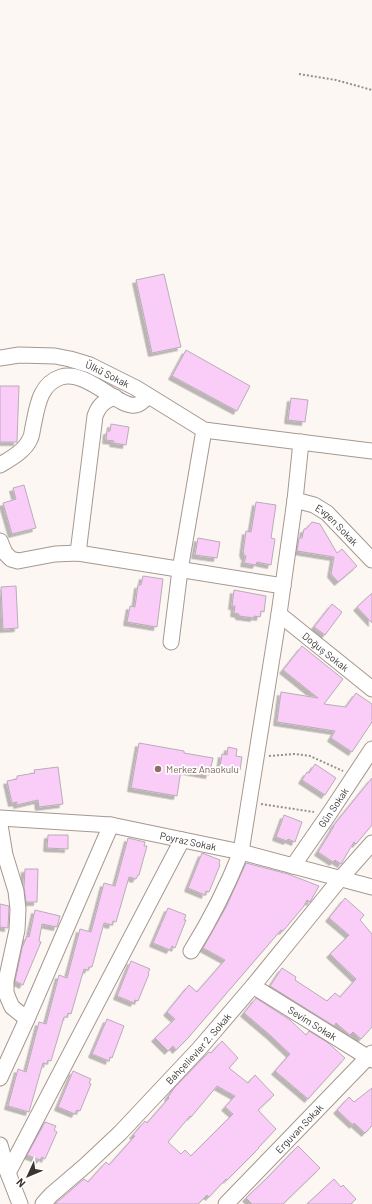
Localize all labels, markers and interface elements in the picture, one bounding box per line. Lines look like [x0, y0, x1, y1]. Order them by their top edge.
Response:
street label: Ülkü Sokak [84, 358, 131, 390]
street label: Evgen Sokak [313, 501, 361, 548]
street label: Doğuş Sokak [300, 630, 351, 674]
place label: Merkez Anaokulu [166, 763, 239, 775]
marker: Merkez Anaokulu [153, 764, 163, 774]
street label: Gün Sokak [316, 785, 351, 830]
street label: Poyraz Sokak [159, 829, 217, 853]
street label: Sevim Sokak [286, 1003, 339, 1043]
street label: Bahçelievler 2. Sokak [163, 1010, 233, 1087]
street label: Erguvan Sokak [272, 1101, 325, 1156]
north arrow [8, 1156, 48, 1196]
text: N [13, 1176, 28, 1190]

